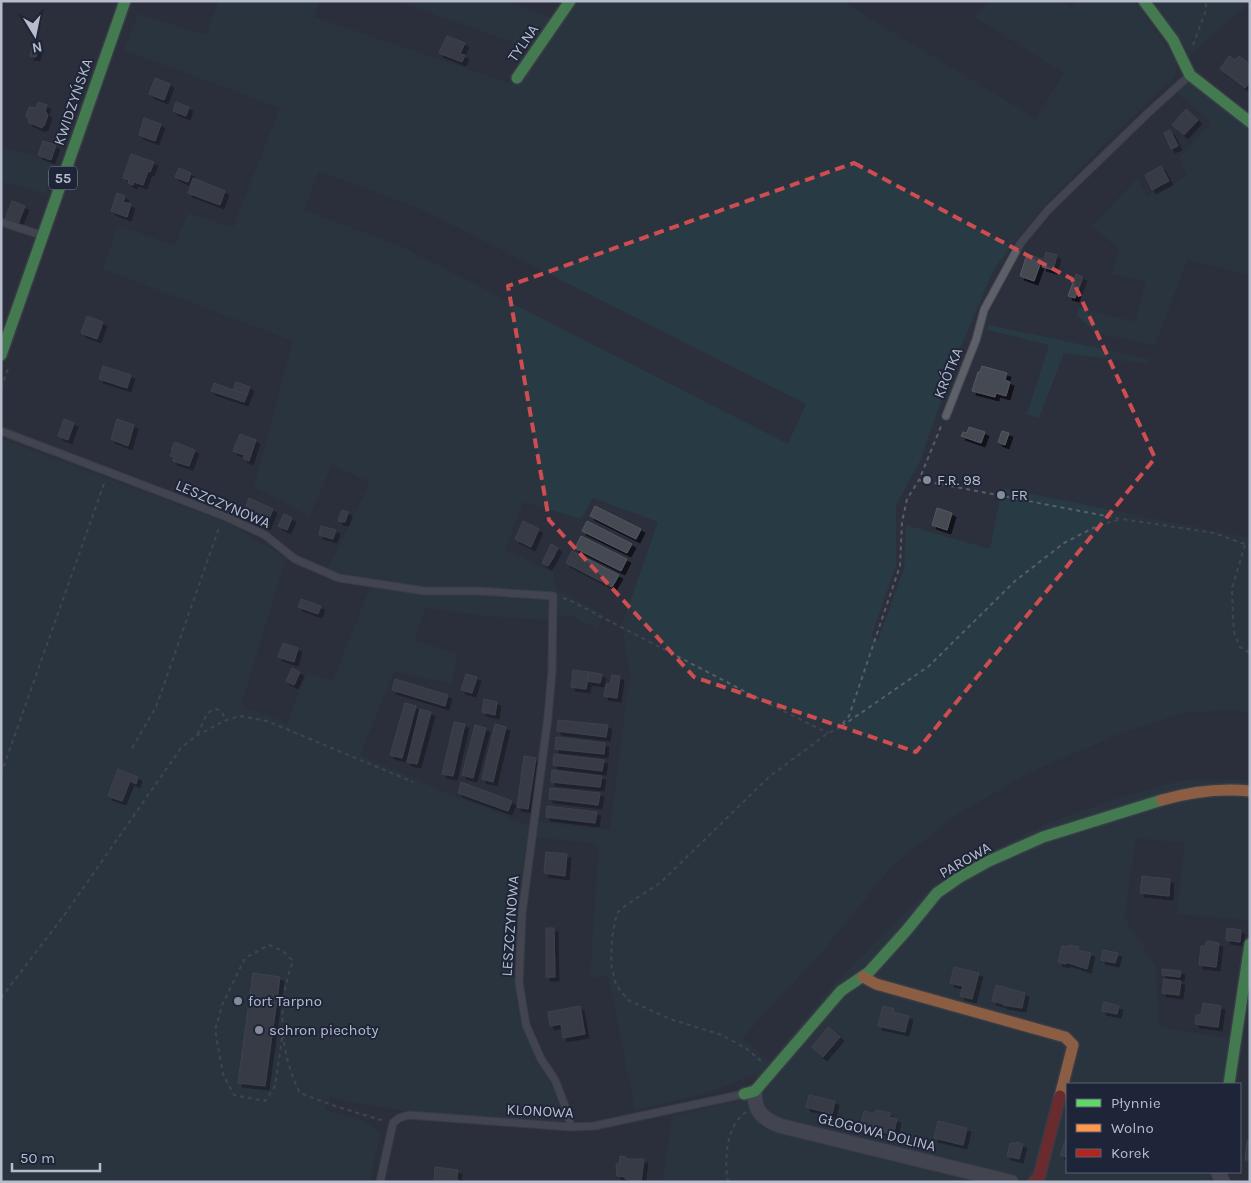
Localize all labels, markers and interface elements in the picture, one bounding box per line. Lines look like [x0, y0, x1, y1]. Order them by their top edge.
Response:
north arrow [10, 10, 60, 60]
street label: TYLNA [504, 20, 543, 65]
text: N [31, 38, 44, 57]
street label: KWIDZYŃSKA [50, 56, 96, 148]
road number: 55 [49, 167, 77, 190]
street label: KRÓTKA [930, 345, 966, 401]
place label: F.R. 98 [937, 471, 981, 489]
marker: F.R. 98 [921, 474, 933, 486]
street label: LESZCZYNOWA [173, 476, 273, 532]
place label: FR [1011, 486, 1028, 504]
marker: FR [995, 489, 1007, 501]
street label: PAROWA [936, 838, 994, 882]
street label: LESZCZYNOWA [497, 875, 523, 977]
place label: fort Tarpno [248, 992, 322, 1010]
marker: fort Tarpno [232, 995, 244, 1007]
place label: schron piechoty [269, 1021, 378, 1039]
marker: schron piechoty [253, 1024, 265, 1036]
legend [1066, 1083, 1241, 1173]
text: Płynnie [1111, 1094, 1161, 1112]
street label: KLONOWA [506, 1100, 574, 1122]
street label: GŁOGOWA DOLINA [816, 1109, 938, 1155]
text: Wolno [1111, 1119, 1154, 1137]
scale bar [12, 1140, 100, 1172]
text: Korek [1111, 1144, 1150, 1162]
text: 50 m [20, 1149, 55, 1167]

